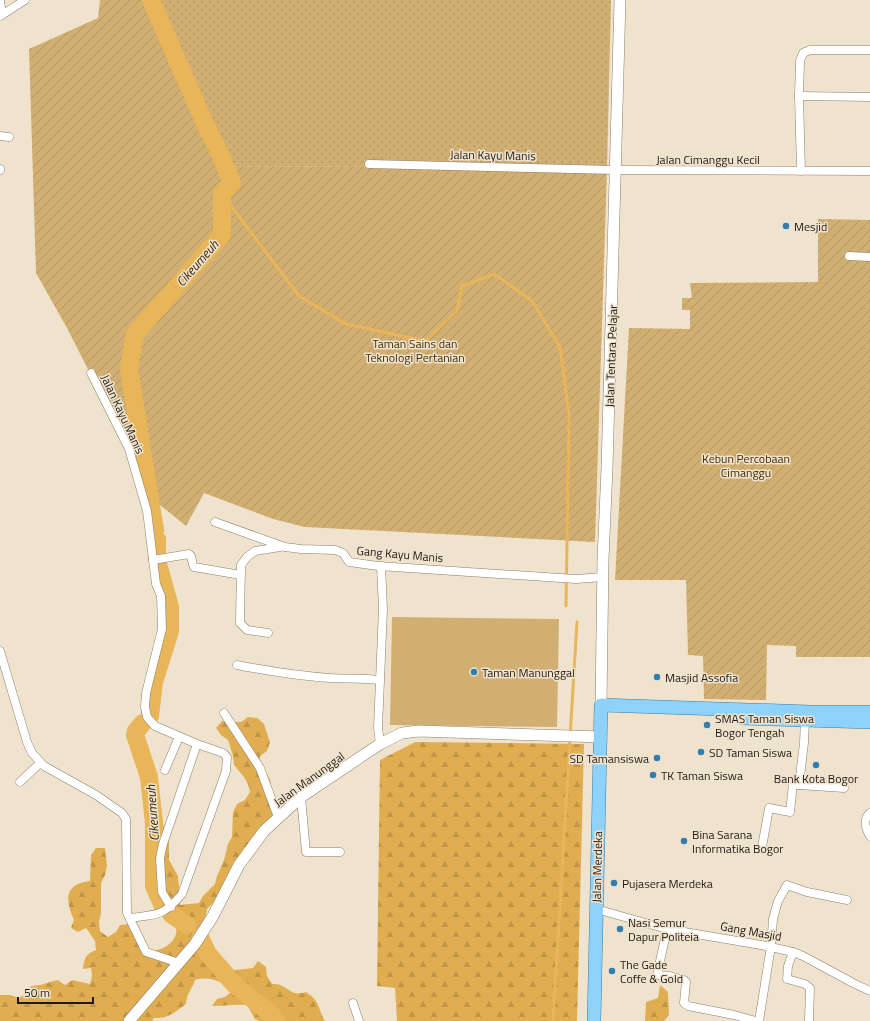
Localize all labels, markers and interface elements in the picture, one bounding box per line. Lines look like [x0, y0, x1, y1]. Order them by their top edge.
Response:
street label: Jalan Kayu Manis [450, 145, 536, 165]
street label: Jalan Cimanggu Kecil [656, 150, 760, 169]
place label: Mesjid [794, 217, 827, 236]
marker: Mesjid [781, 221, 791, 231]
water label: Cikeumeuh [171, 235, 223, 291]
street label: Jalan Tentara Pelajar [600, 304, 622, 408]
park label: Taman Sains dan Teknologi Pertanian [365, 334, 465, 367]
street label: Jalan Kayu Manis [96, 371, 150, 457]
park label: Kebun Percobaan Cimanggu [702, 449, 790, 482]
street label: Gang Kayu Manis [356, 541, 445, 567]
place label: Taman Manunggal [482, 663, 575, 682]
marker: Taman Manunggal [469, 667, 479, 677]
place label: Masjid Assofia [665, 668, 738, 687]
marker: Masjid Assofia [652, 672, 662, 682]
place label: SMAS Taman Siswa Bogor Tengah [715, 709, 814, 742]
marker: SMAS Taman Siswa Bogor Tengah [702, 720, 712, 730]
place label: SD Taman Siswa [709, 743, 792, 762]
street label: Jalan Manunggal [270, 747, 348, 811]
marker: SD Taman Siswa [696, 747, 706, 757]
place label: SD Tamansiswa [570, 749, 649, 768]
marker: SD Tamansiswa [652, 753, 662, 763]
marker: Bank Kota Bogor [811, 760, 821, 770]
place label: TK Taman Siswa [661, 766, 743, 785]
place label: Bank Kota Bogor [774, 769, 858, 788]
marker: TK Taman Siswa [648, 770, 658, 780]
water label: Cikeumeuh [140, 784, 164, 842]
place label: Bina Sarana Informatika Bogor [692, 825, 783, 858]
street label: Jalan Merdeka [587, 831, 607, 903]
marker: Bina Sarana Informatika Bogor [679, 836, 689, 846]
place label: Pujasera Merdeka [622, 874, 713, 893]
marker: Pujasera Merdeka [609, 878, 619, 888]
place label: Nasi Semur Dapur Politeia [628, 913, 699, 946]
street label: Gang Masjid [719, 916, 783, 946]
marker: Nasi Semur Dapur Politeia [615, 924, 625, 934]
place label: The Gade Coffe & Gold [620, 955, 683, 988]
marker: The Gade Coffe & Gold [607, 966, 617, 976]
scale bar [18, 979, 93, 1005]
text: 50 m [24, 983, 50, 1002]

